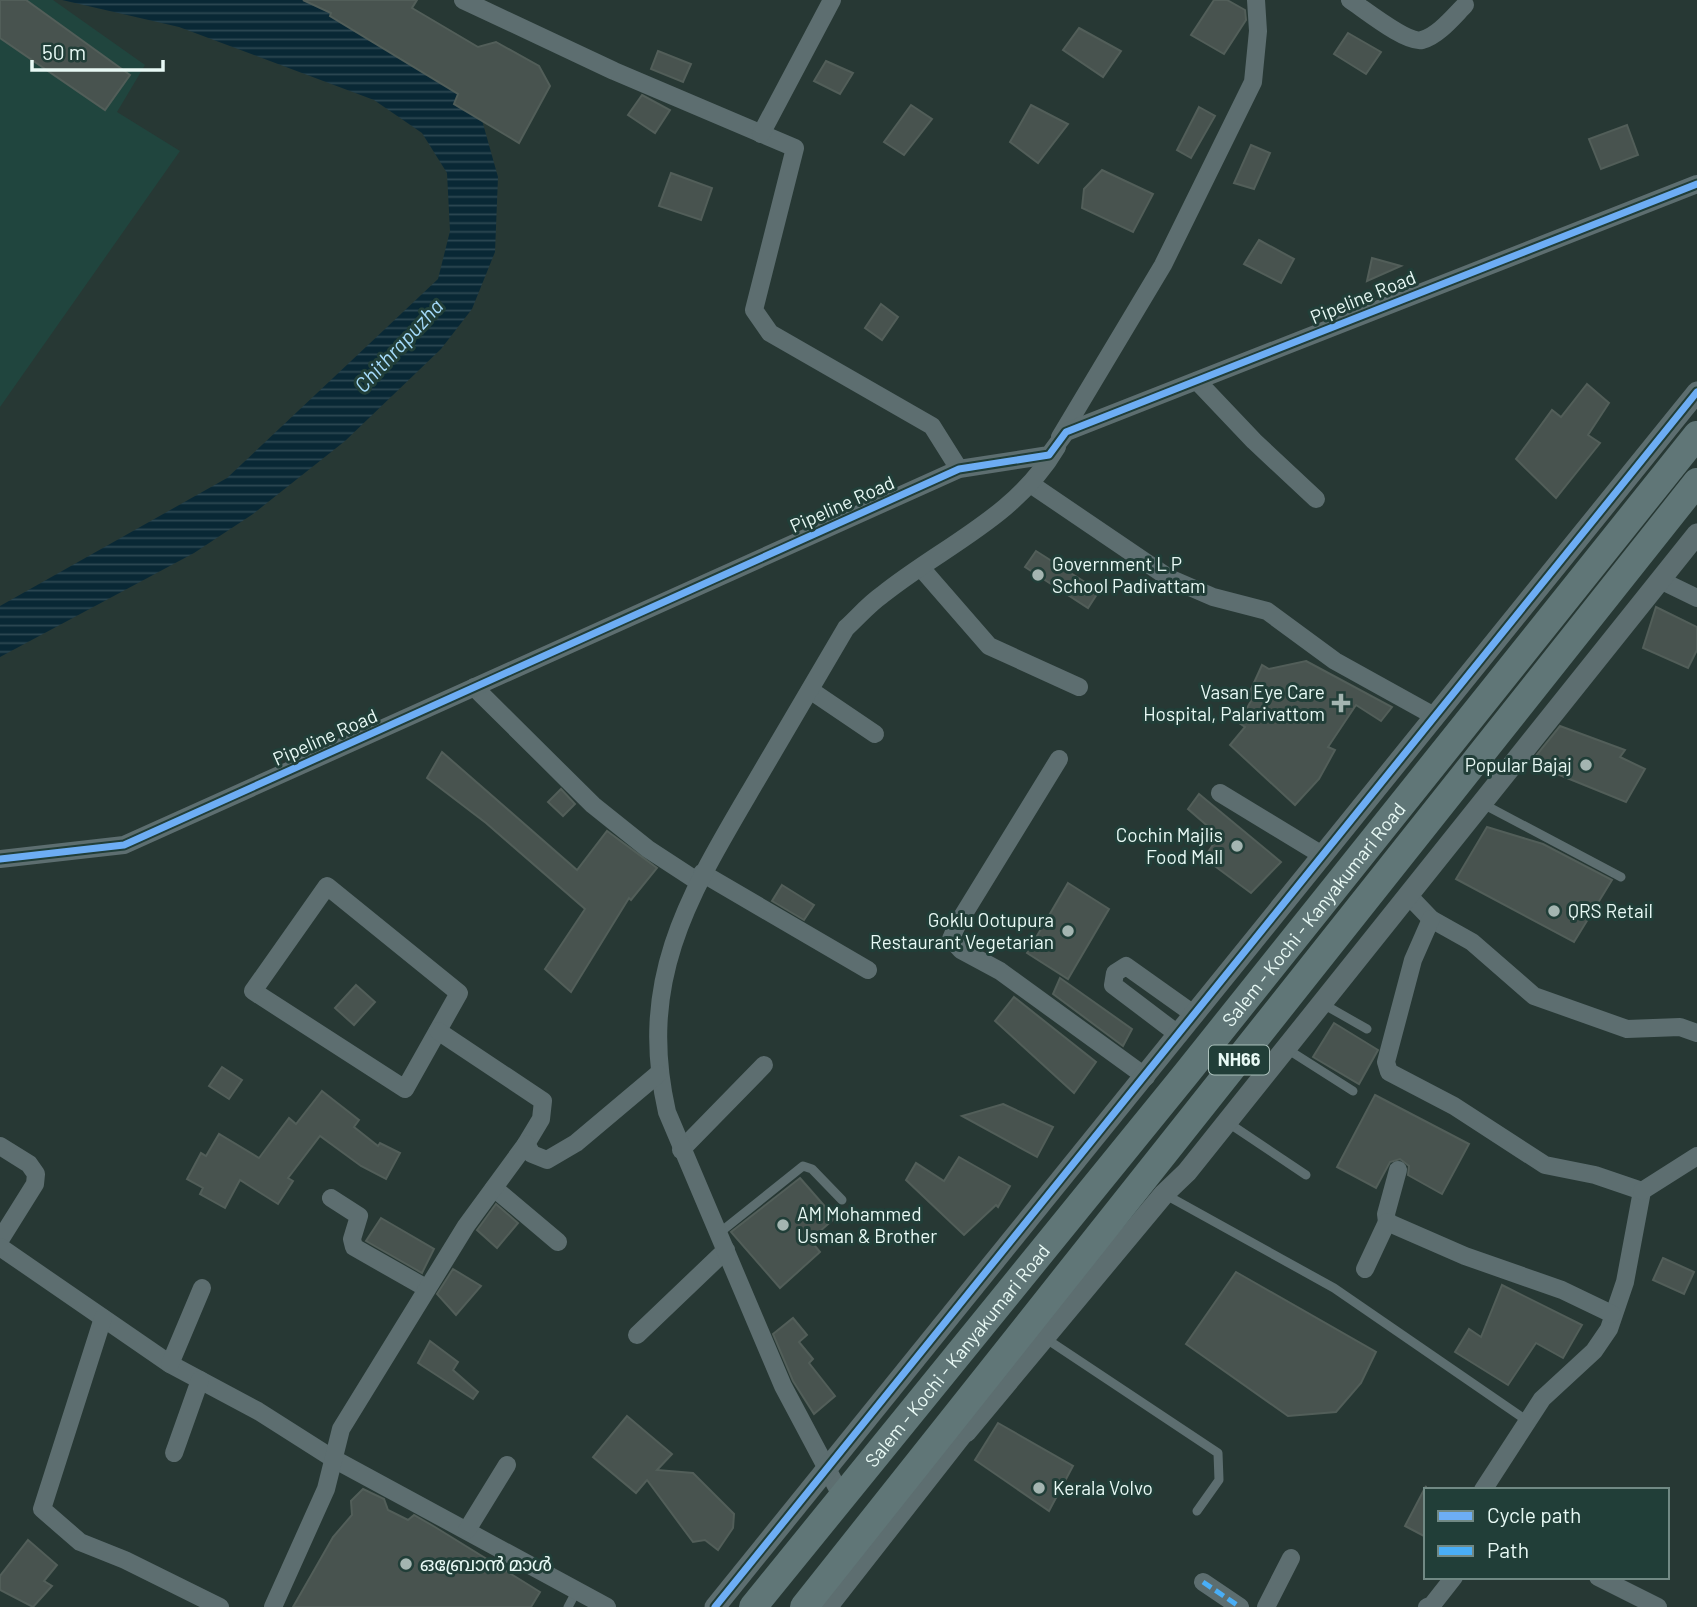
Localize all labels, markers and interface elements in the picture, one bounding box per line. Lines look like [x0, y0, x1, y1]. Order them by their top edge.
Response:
scale bar [32, 28, 163, 72]
text: 50 m [42, 39, 86, 64]
street label: Pipeline Road [1307, 265, 1419, 328]
water label: Chithrapuzha [348, 293, 447, 397]
street label: Pipeline Road [786, 470, 898, 537]
place label: Government L P School Padivattam [1052, 552, 1206, 597]
marker: Government L P School Padivattam [1030, 567, 1046, 583]
place label: Vasan Eye Care Hospital, Palarivattom [1143, 680, 1325, 725]
marker: Vasan Eye Care Hospital, Palarivattom [1331, 693, 1351, 713]
street label: Pipeline Road [269, 703, 381, 770]
place label: Popular Bajaj [1465, 753, 1572, 776]
marker: Popular Bajaj [1578, 757, 1594, 773]
street label: Salem - Kochi - Kanyakumari Road [1217, 797, 1410, 1031]
place label: Cochin Majlis Food Mall [1116, 823, 1223, 868]
marker: Cochin Majlis Food Mall [1229, 838, 1245, 854]
place label: QRS Retail [1568, 899, 1653, 922]
marker: QRS Retail [1546, 903, 1562, 919]
place label: Goklu Ootupura Restaurant Vegetarian [870, 908, 1054, 953]
marker: Goklu Ootupura Restaurant Vegetarian [1060, 923, 1076, 939]
road number: NH66 [1209, 1045, 1269, 1074]
place label: AM Mohammed Usman & Brother [797, 1202, 937, 1247]
marker: AM Mohammed Usman & Brother [775, 1217, 791, 1233]
street label: Salem - Kochi - Kanyakumari Road [860, 1239, 1054, 1471]
place label: Kerala Volvo [1053, 1476, 1153, 1499]
marker: Kerala Volvo [1031, 1480, 1047, 1496]
legend [1424, 1488, 1669, 1579]
text: Cycle path [1487, 1502, 1581, 1527]
text: Path [1487, 1537, 1529, 1562]
place label: ഒബ്രോൻ മാൾ [420, 1552, 552, 1575]
marker: ഒബ്രോൻ മാൾ [398, 1556, 414, 1572]

